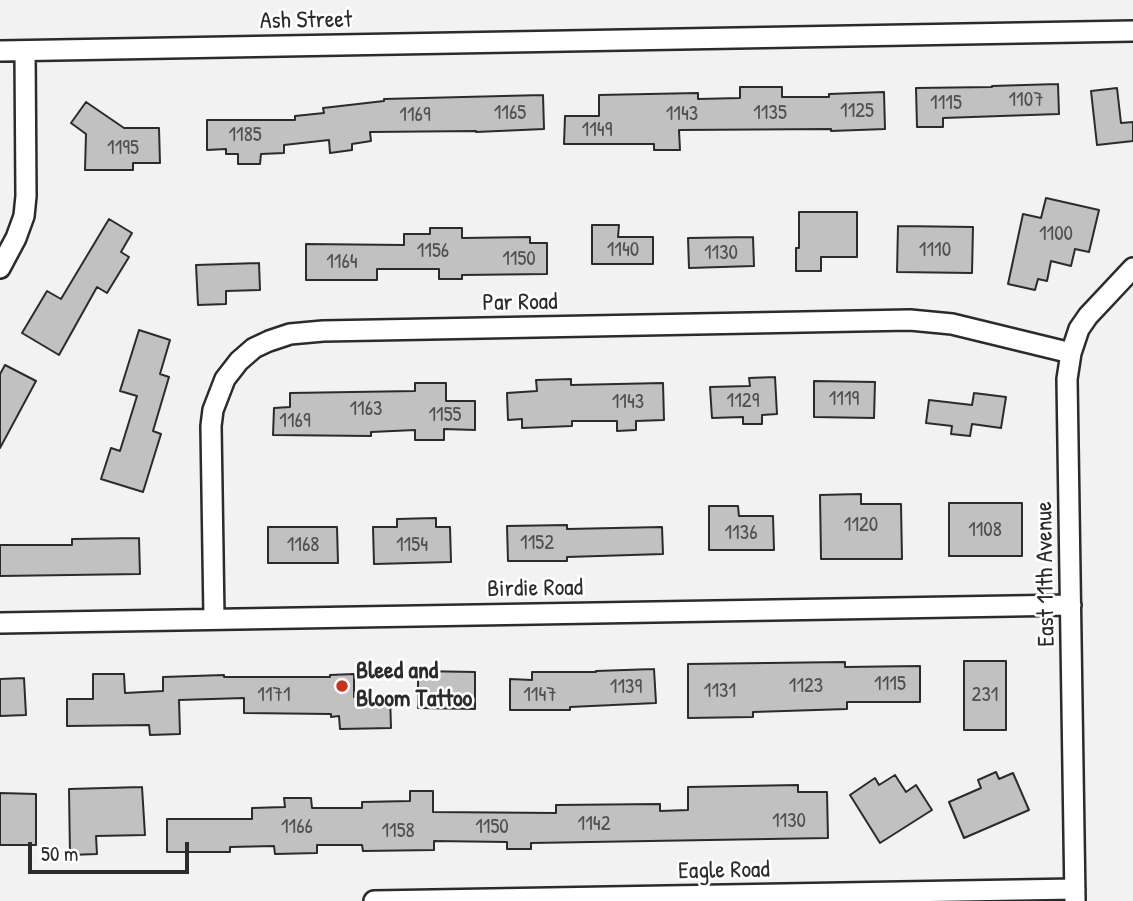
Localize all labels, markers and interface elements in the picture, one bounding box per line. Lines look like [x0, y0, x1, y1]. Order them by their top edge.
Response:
street label: Ash Street [260, 6, 352, 36]
house number: 1107 [1008, 87, 1044, 113]
house number: 1115 [930, 90, 962, 116]
house number: 1125 [840, 98, 874, 124]
house number: 1165 [494, 100, 526, 126]
house number: 1135 [753, 100, 787, 126]
house number: 1143 [666, 101, 698, 127]
house number: 1169 [399, 102, 431, 128]
house number: 1149 [582, 117, 612, 143]
house number: 1185 [228, 122, 262, 148]
house number: 1195 [107, 135, 139, 161]
house number: 1100 [1039, 221, 1073, 247]
house number: 1140 [607, 237, 639, 263]
house number: 1110 [919, 237, 951, 263]
house number: 1156 [417, 238, 449, 264]
house number: 1130 [704, 240, 738, 266]
house number: 1150 [502, 246, 536, 272]
house number: 1164 [326, 249, 358, 275]
street label: Par Road [482, 288, 558, 318]
house number: 1119 [829, 386, 859, 412]
house number: 1129 [727, 388, 759, 414]
house number: 1143 [612, 389, 644, 415]
house number: 1163 [349, 396, 383, 422]
house number: 1155 [428, 402, 462, 428]
house number: 1169 [279, 408, 311, 434]
street label: East 11th Avenue [1030, 501, 1062, 647]
house number: 1120 [844, 512, 878, 538]
house number: 1108 [968, 517, 1002, 543]
house number: 1136 [724, 520, 758, 546]
house number: 1152 [520, 530, 554, 556]
house number: 1168 [287, 532, 319, 558]
house number: 1154 [396, 532, 428, 558]
street label: Birdie Road [487, 574, 583, 604]
place label: Bleed and Bloom Tattoo [356, 658, 472, 714]
house number: 1115 [874, 671, 906, 697]
house number: 1123 [789, 673, 823, 699]
house number: 1139 [610, 674, 642, 700]
marker: Bleed and Bloom Tattoo [334, 678, 350, 694]
house number: 1131 [704, 678, 736, 704]
house number: 1171 [257, 682, 291, 708]
house number: 1147 [523, 682, 557, 708]
house number: 231 [972, 682, 998, 708]
house number: 1130 [772, 808, 806, 834]
house number: 1142 [578, 811, 610, 837]
house number: 1166 [281, 814, 313, 840]
house number: 1150 [475, 814, 509, 840]
house number: 1158 [381, 818, 415, 844]
scale bar [32, 828, 192, 872]
text: 50 m [41, 839, 78, 868]
street label: Eagle Road [678, 856, 770, 886]

